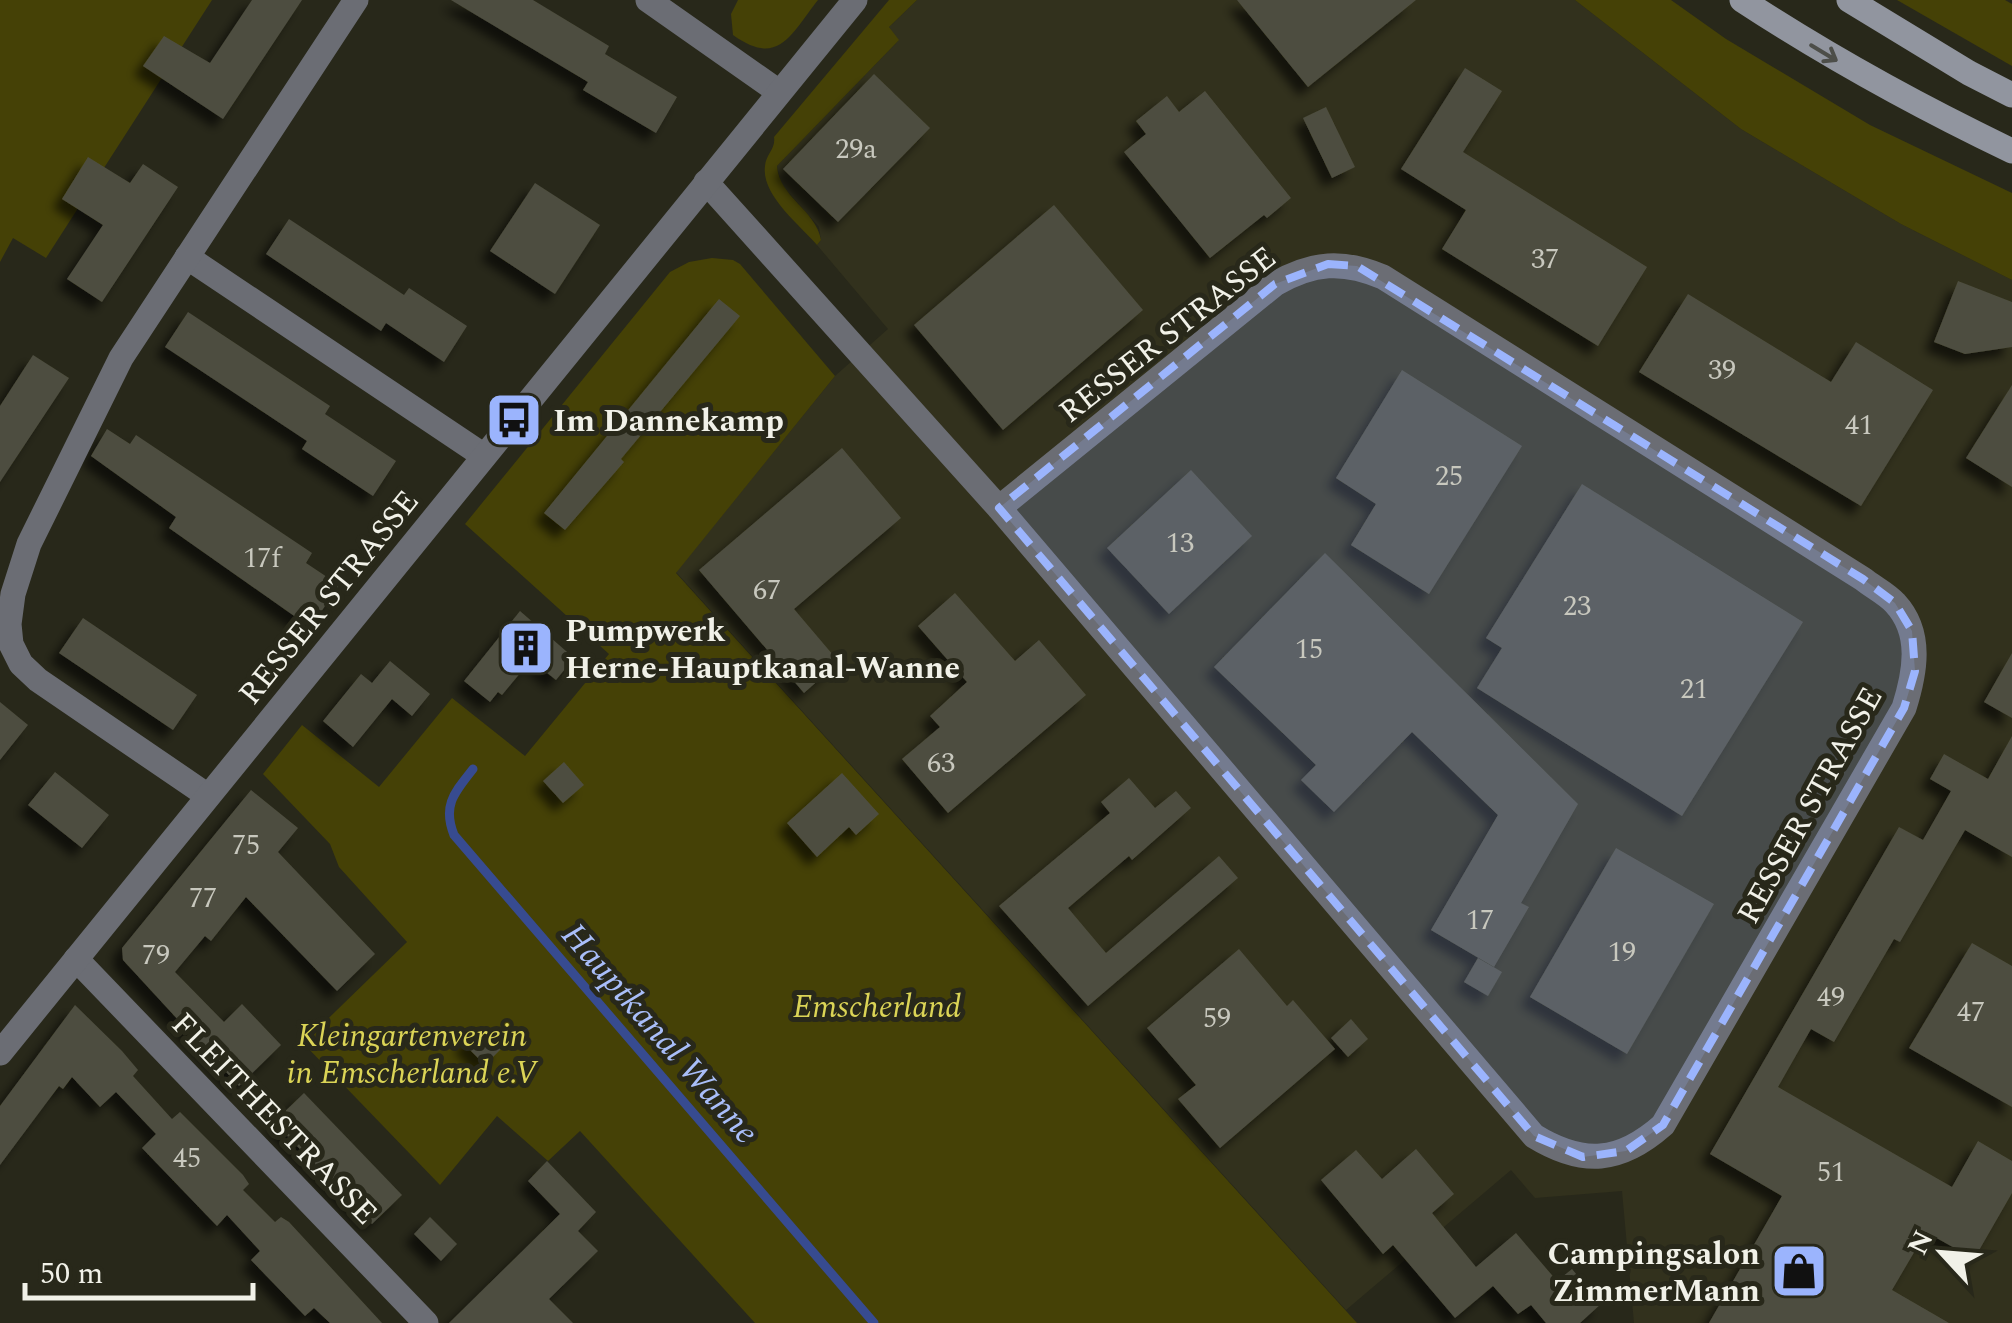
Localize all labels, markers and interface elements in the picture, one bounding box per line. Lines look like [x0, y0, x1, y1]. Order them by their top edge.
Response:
one-way arrow [1809, 42, 1838, 63]
house number: 29a [835, 128, 877, 171]
street label: RESSER STRASSE [1049, 234, 1287, 436]
house number: 37 [1531, 238, 1559, 281]
house number: 39 [1708, 349, 1736, 392]
bus stop icon: Im Dannekamp [484, 390, 544, 450]
place label: Im Dannekamp [553, 397, 784, 446]
house number: 41 [1845, 404, 1873, 447]
house number: 25 [1435, 455, 1463, 498]
street label: RESSER STRASSE [227, 480, 431, 716]
house number: 13 [1166, 522, 1194, 565]
house number: 17f [243, 537, 283, 580]
house number: 67 [753, 569, 781, 612]
house number: 23 [1563, 585, 1591, 628]
place label: Pumpwerk Herne-Hauptkanal-Wanne [565, 607, 960, 693]
building icon: Pumpwerk Herne-Hauptkanal-Wanne [496, 618, 556, 678]
house number: 15 [1295, 628, 1323, 671]
house number: 21 [1680, 668, 1708, 711]
street label: RESSER STRASSE [1725, 678, 1896, 933]
house number: 63 [927, 742, 955, 785]
house number: 75 [232, 824, 260, 867]
house number: 77 [189, 877, 217, 920]
house number: 17 [1466, 899, 1494, 942]
water label: Hauptkanal Wanne [548, 911, 771, 1157]
house number: 19 [1608, 931, 1636, 974]
house number: 79 [142, 934, 170, 977]
house number: 49 [1817, 976, 1845, 1019]
park label: Emscherland [793, 983, 961, 1032]
house number: 47 [1957, 991, 1985, 1034]
house number: 59 [1203, 997, 1231, 1040]
street label: FLEITHESTRASSE [159, 1001, 389, 1237]
park label: Kleingartenverein in Emscherland e.V [286, 1012, 539, 1098]
house number: 45 [173, 1137, 201, 1180]
house number: 51 [1817, 1151, 1845, 1194]
north arrow [1892, 1203, 1992, 1303]
text: N [1897, 1223, 1945, 1262]
place label: Campingsalon ZimmerMann [1547, 1230, 1760, 1316]
scale bar [25, 1238, 252, 1300]
shop icon: Campingsalon ZimmerMann [1769, 1241, 1829, 1301]
text: 50 m [40, 1251, 103, 1297]

